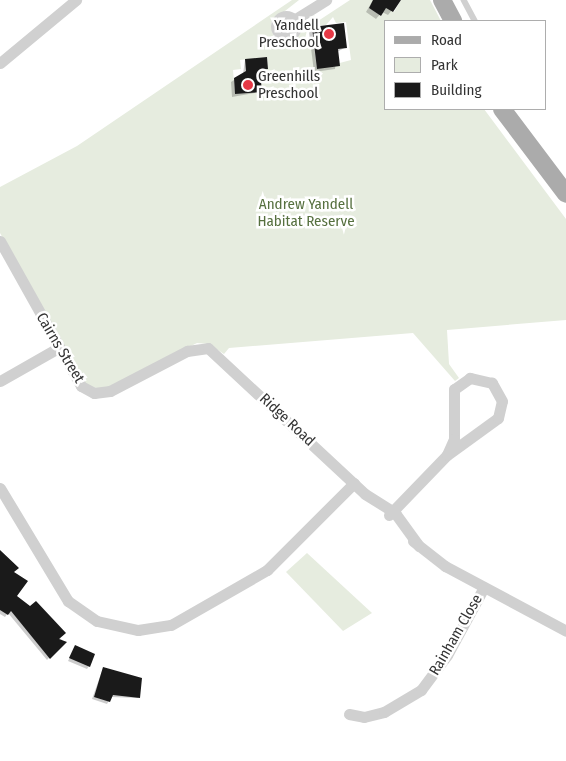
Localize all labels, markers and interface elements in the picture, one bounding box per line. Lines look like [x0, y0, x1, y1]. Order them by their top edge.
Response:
place label: Yandell Preschool [259, 16, 319, 51]
legend [384, 20, 546, 110]
marker: Yandell Preschool [323, 28, 335, 40]
text: Road [431, 31, 462, 49]
text: Park [431, 56, 458, 74]
place label: Greenhills Preschool [258, 67, 320, 102]
marker: Greenhills Preschool [242, 79, 254, 91]
text: Building [431, 81, 482, 99]
park label: Andrew Yandell Habitat Reserve [257, 195, 355, 230]
street label: Cairns Street [32, 310, 88, 386]
street label: Ridge Road [256, 390, 318, 450]
street label: Rainham Close [426, 591, 486, 679]

